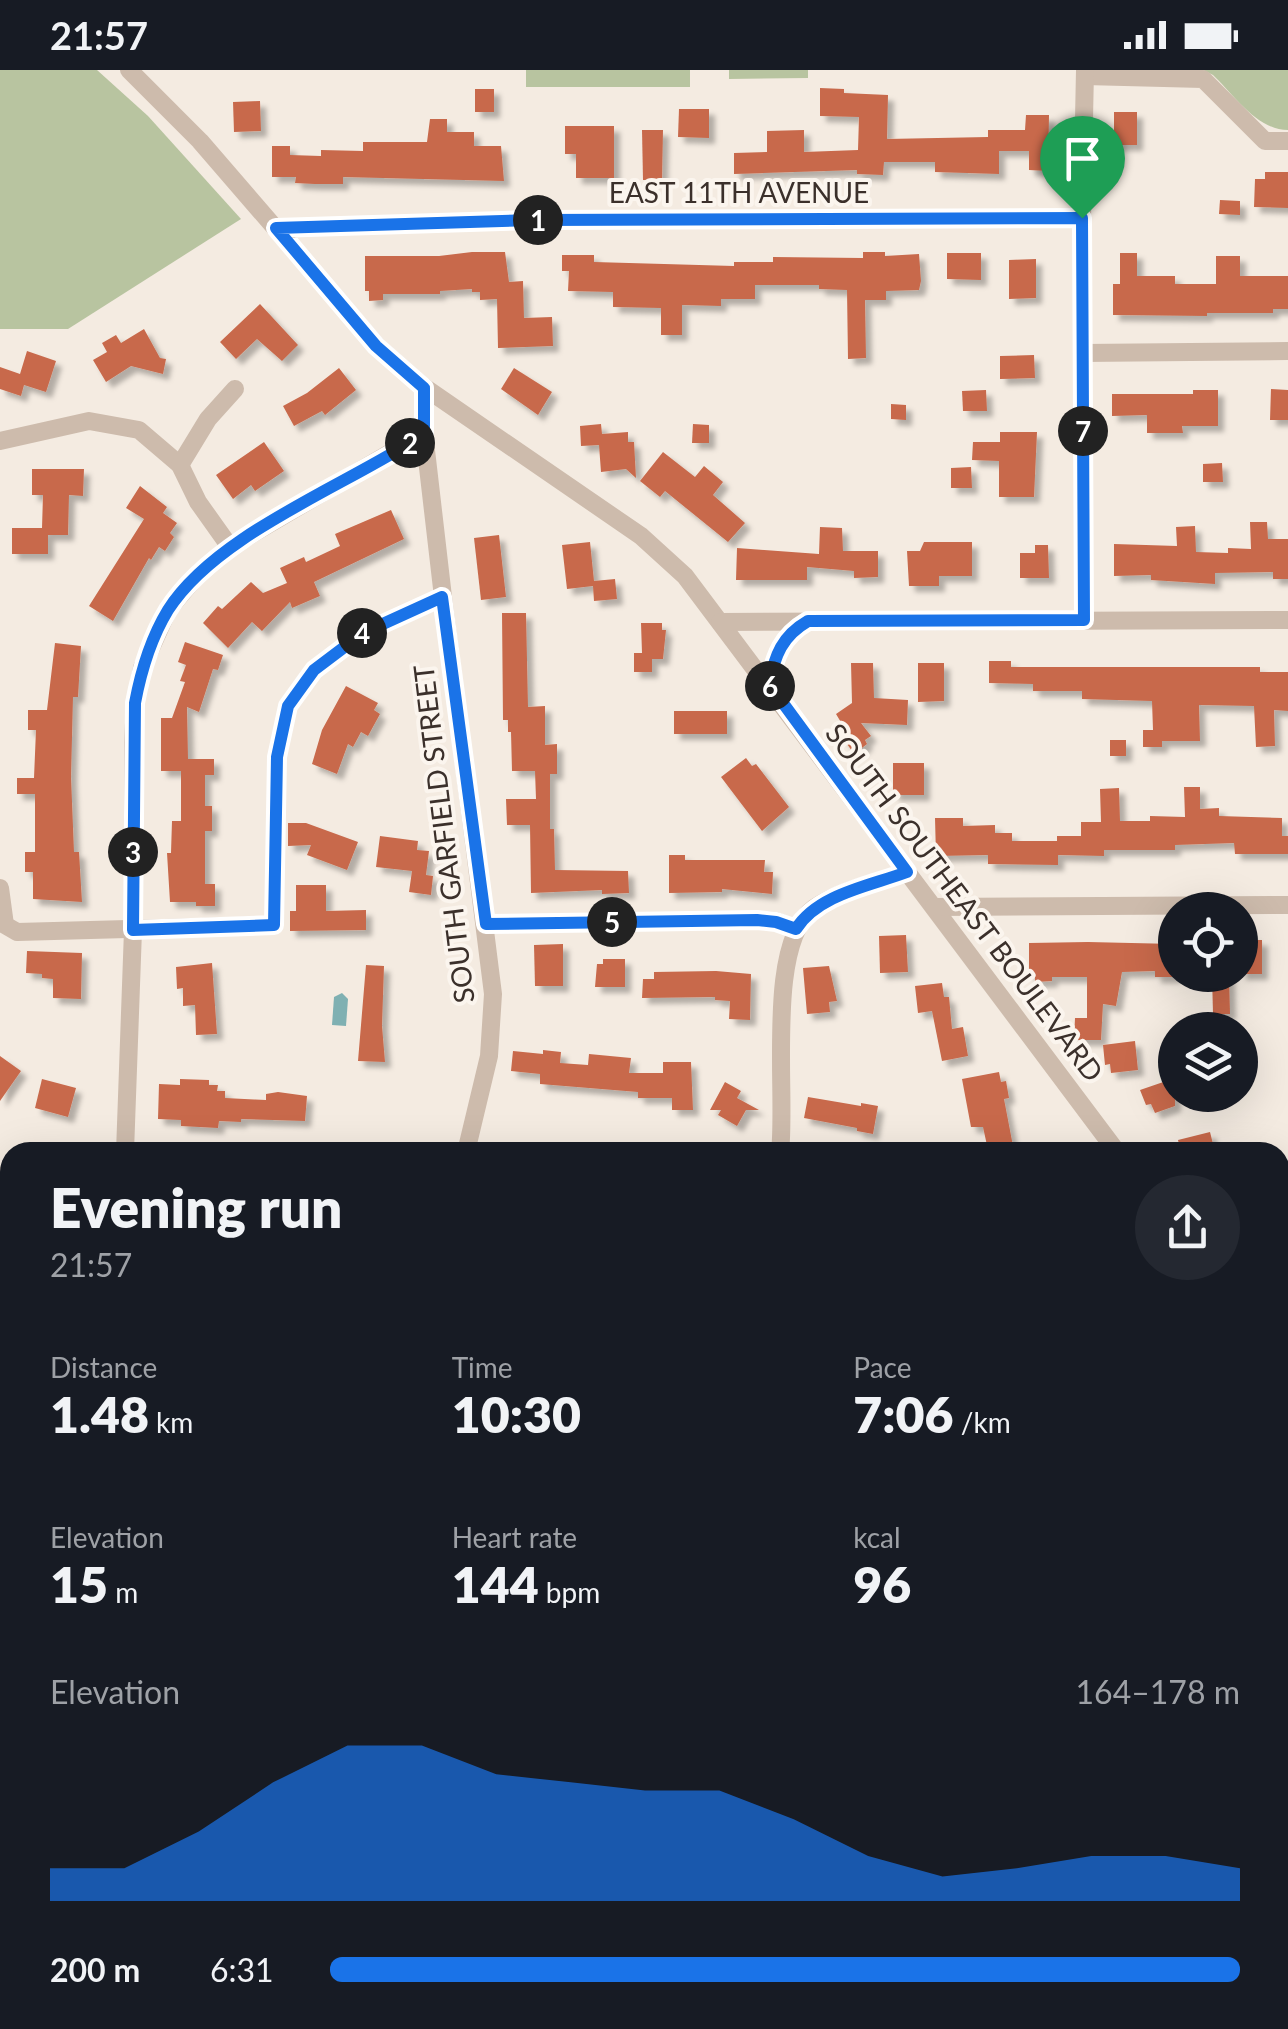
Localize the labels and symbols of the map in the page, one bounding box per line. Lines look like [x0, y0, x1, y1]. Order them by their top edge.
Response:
pin [1040, 116, 1125, 219]
street label: EAST 11TH AVENUE [609, 175, 869, 209]
pin: 1 [513, 195, 563, 245]
pin: 7 [1058, 406, 1108, 456]
pin: 2 [385, 418, 435, 468]
pin: 4 [337, 608, 387, 658]
pin: 6 [745, 661, 795, 711]
street label: SOUTH GARFIELD STREET [405, 662, 481, 1005]
street label: SOUTH SOUTHEAST BOULEVARD [819, 716, 1111, 1088]
pin: 3 [108, 827, 158, 877]
pin: 5 [587, 897, 637, 947]

